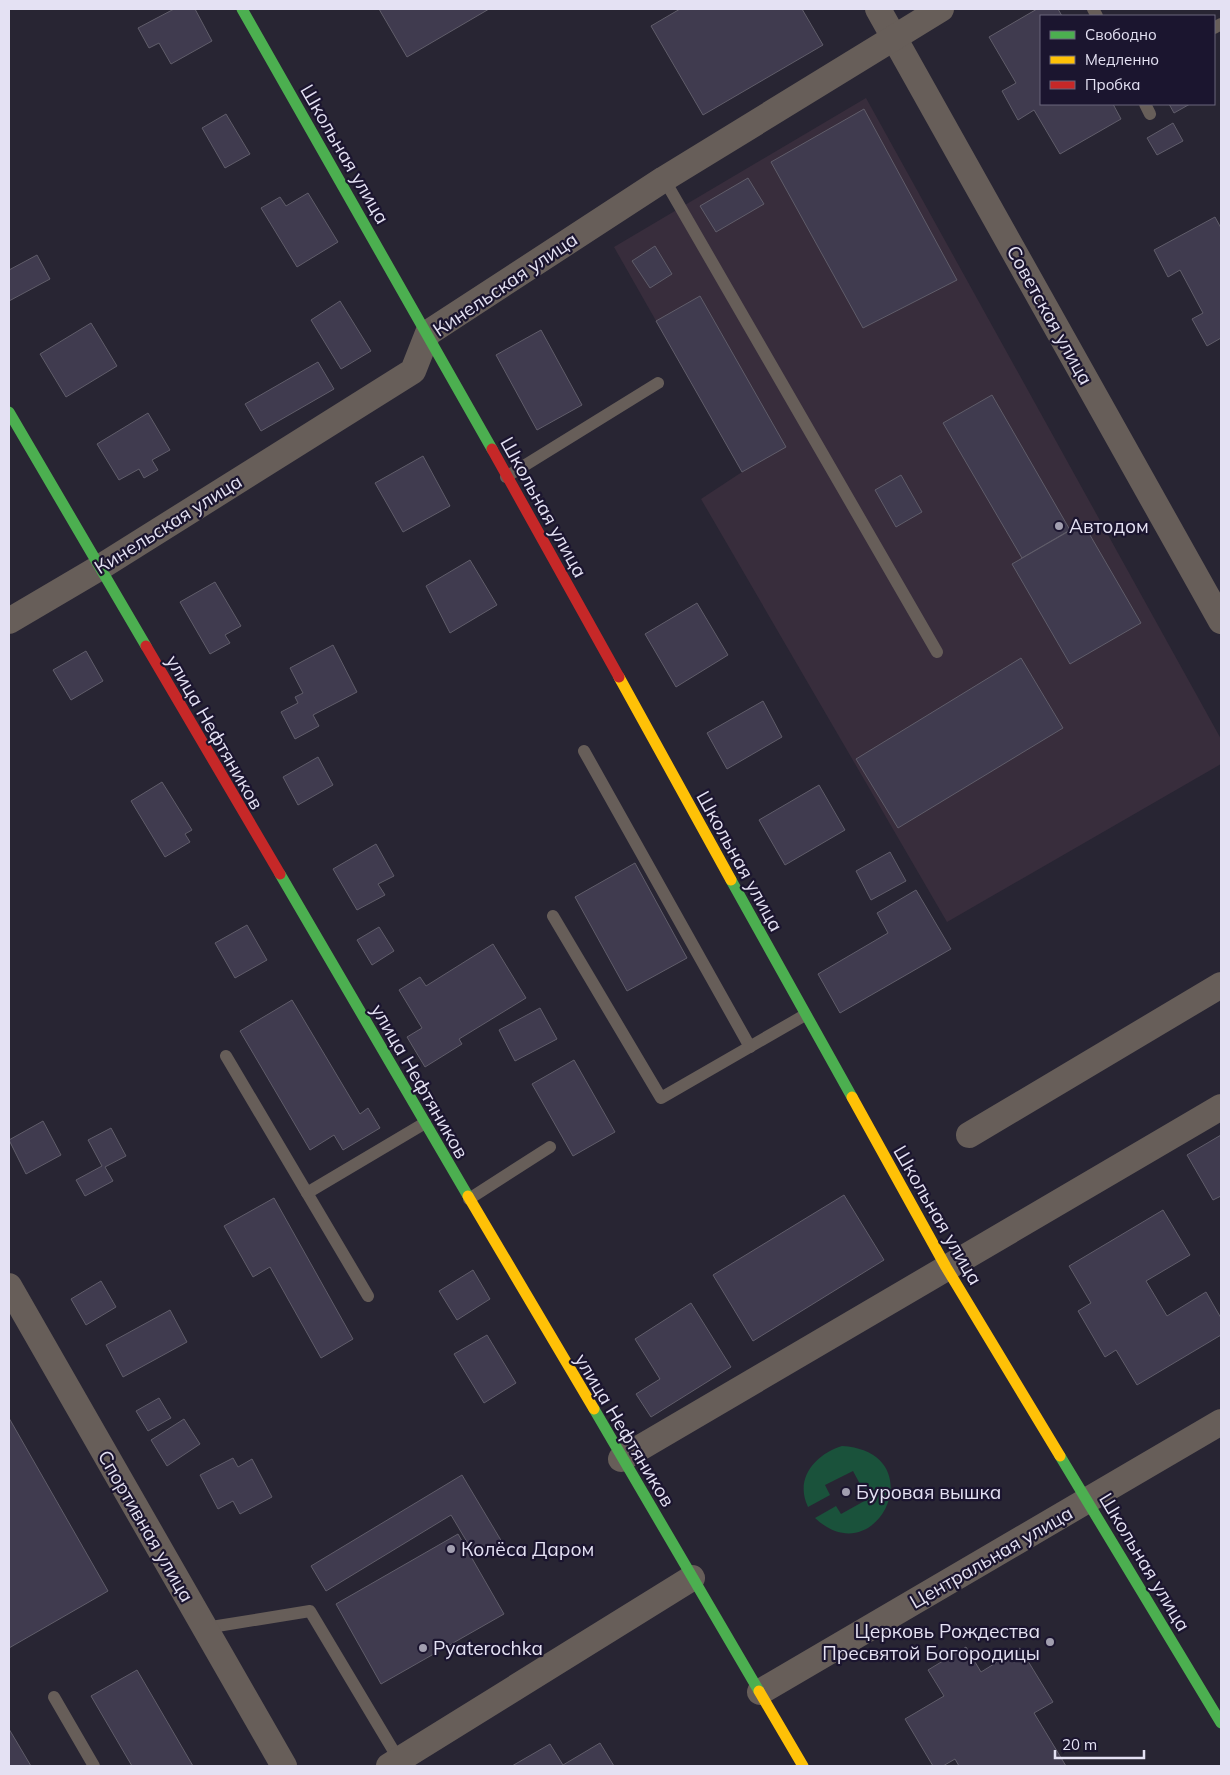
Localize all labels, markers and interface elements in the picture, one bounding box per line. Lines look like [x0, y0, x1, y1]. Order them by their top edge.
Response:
legend [1040, 15, 1215, 105]
text: Свободно [1085, 25, 1157, 44]
text: Медленно [1085, 50, 1159, 69]
text: Пробка [1085, 75, 1140, 94]
street label: Школьная улица [295, 80, 395, 228]
street label: Кинельская улица [428, 227, 582, 341]
street label: Советская улица [1002, 241, 1098, 389]
street label: Школьная улица [495, 433, 593, 581]
street label: Кинельская улица [90, 469, 246, 579]
place label: Автодом [1069, 514, 1149, 538]
marker: Автодом [1053, 520, 1065, 532]
street label: улица Нефтяников [161, 650, 269, 814]
street label: Школьная улица [691, 787, 789, 935]
street label: улица Нефтяников [366, 999, 474, 1163]
street label: Школьная улица [888, 1141, 988, 1289]
street label: улица Нефтяников [570, 1349, 680, 1511]
street label: Спортивная улица [93, 1446, 199, 1606]
place label: Буровая вышка [856, 1480, 1001, 1504]
marker: Буровая вышка [840, 1486, 852, 1498]
street label: Школьная улица [1094, 1489, 1196, 1635]
street label: Центральная улица [905, 1501, 1077, 1613]
place label: Колёса Даром [461, 1537, 594, 1561]
marker: Колёса Даром [445, 1543, 457, 1555]
place label: Церковь Рождества Пресвятой Богородицы [822, 1619, 1040, 1665]
place label: Pyaterochka [433, 1636, 543, 1660]
marker: Церковь Рождества Пресвятой Богородицы [1044, 1636, 1056, 1648]
marker: Pyaterochka [417, 1642, 429, 1654]
scale bar [1055, 1728, 1144, 1760]
text: 20 m [1062, 1735, 1097, 1754]

